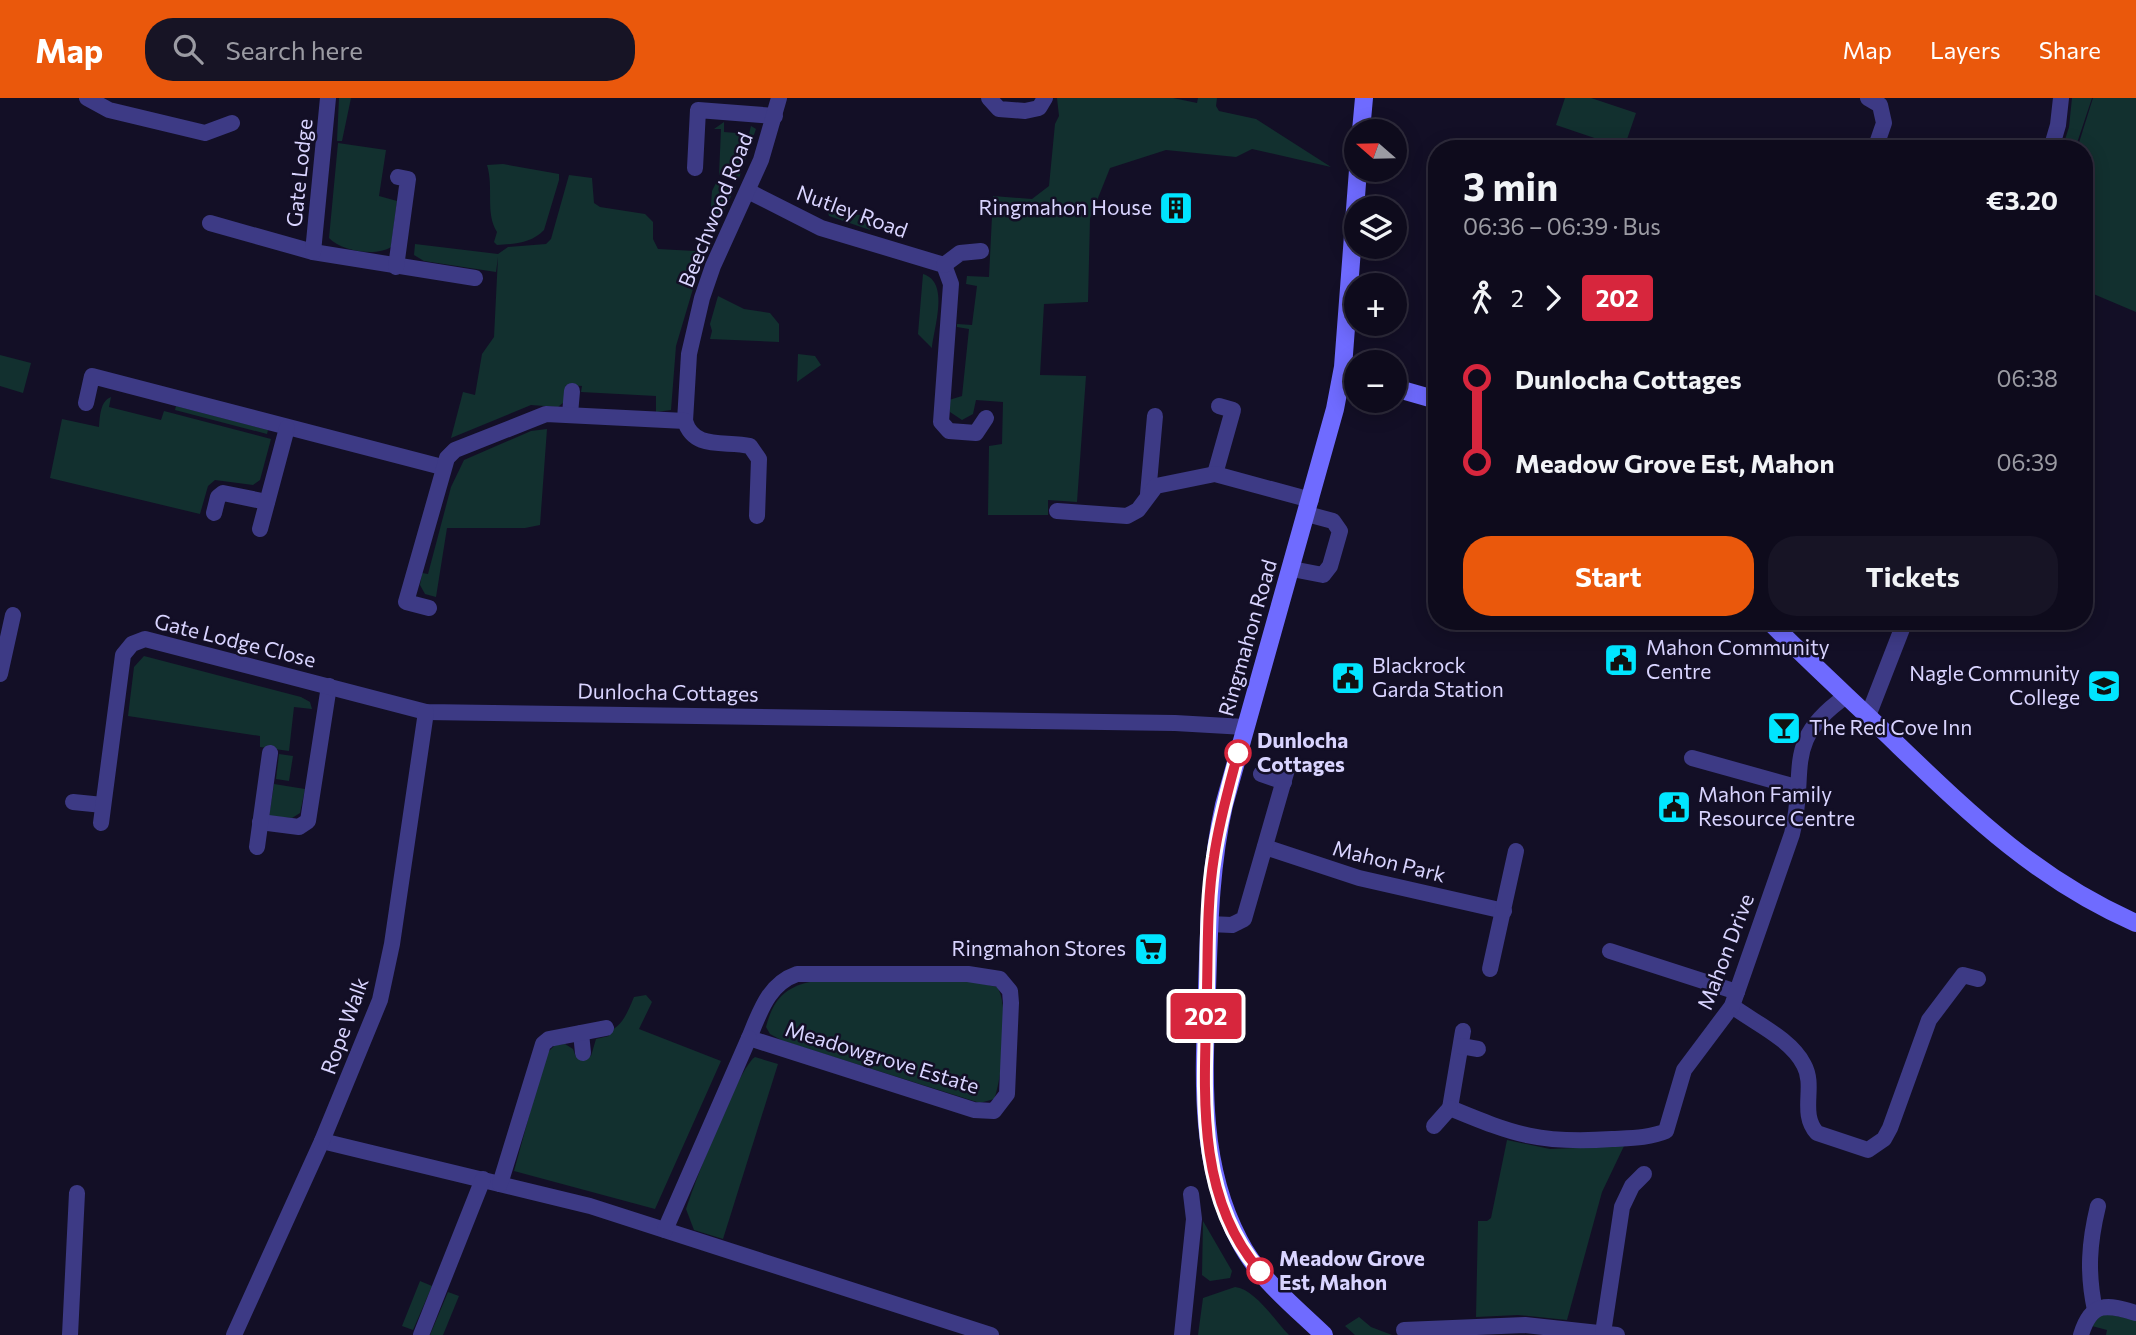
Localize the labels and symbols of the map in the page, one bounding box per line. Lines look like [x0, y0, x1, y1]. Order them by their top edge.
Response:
street label: Gate Lodge [280, 117, 317, 228]
north arrow [1344, 119, 1407, 182]
street label: Beechwood Road [672, 128, 757, 290]
street label: Nutley Road [794, 179, 911, 242]
building icon: Ringmahon House [1157, 189, 1195, 227]
place label: Ringmahon House [979, 194, 1152, 219]
street label: Ringmahon Road [1212, 556, 1281, 719]
street label: Gate Lodge Close [152, 607, 319, 672]
place label: Mahon Community Centre [1646, 634, 1830, 683]
public building icon: Mahon Community Centre [1602, 641, 1640, 679]
place label: Blackrock Garda Station [1372, 652, 1504, 701]
public building icon: Blackrock Garda Station [1329, 659, 1367, 697]
place label: Nagle Community College [1909, 660, 2080, 709]
school or university icon: Nagle Community College [2085, 667, 2123, 705]
street label: Dunlocha Cottages [577, 677, 759, 706]
bar icon: The Red Cove Inn [1765, 709, 1803, 747]
place label: The Red Cove Inn [1809, 714, 1972, 739]
place label: Dunlocha Cottages [1257, 727, 1348, 776]
marker: Dunlocha Cottages [1225, 740, 1251, 766]
place label: Mahon Family Resource Centre [1698, 781, 1855, 830]
public building icon: Mahon Family Resource Centre [1655, 788, 1693, 826]
street label: Mahon Park [1330, 834, 1448, 887]
street label: Mahon Drive [1691, 890, 1758, 1013]
supermarket icon: Ringmahon Stores [1132, 930, 1170, 968]
place label: Ringmahon Stores [951, 935, 1126, 960]
street label: Rope Walk [314, 974, 373, 1077]
line badge: 202 [1166, 993, 1246, 1039]
street label: Meadowgrove Estate [783, 1015, 982, 1098]
place label: Meadow Grove Est, Mahon [1279, 1245, 1425, 1294]
marker: Meadow Grove Est, Mahon [1247, 1258, 1273, 1284]

